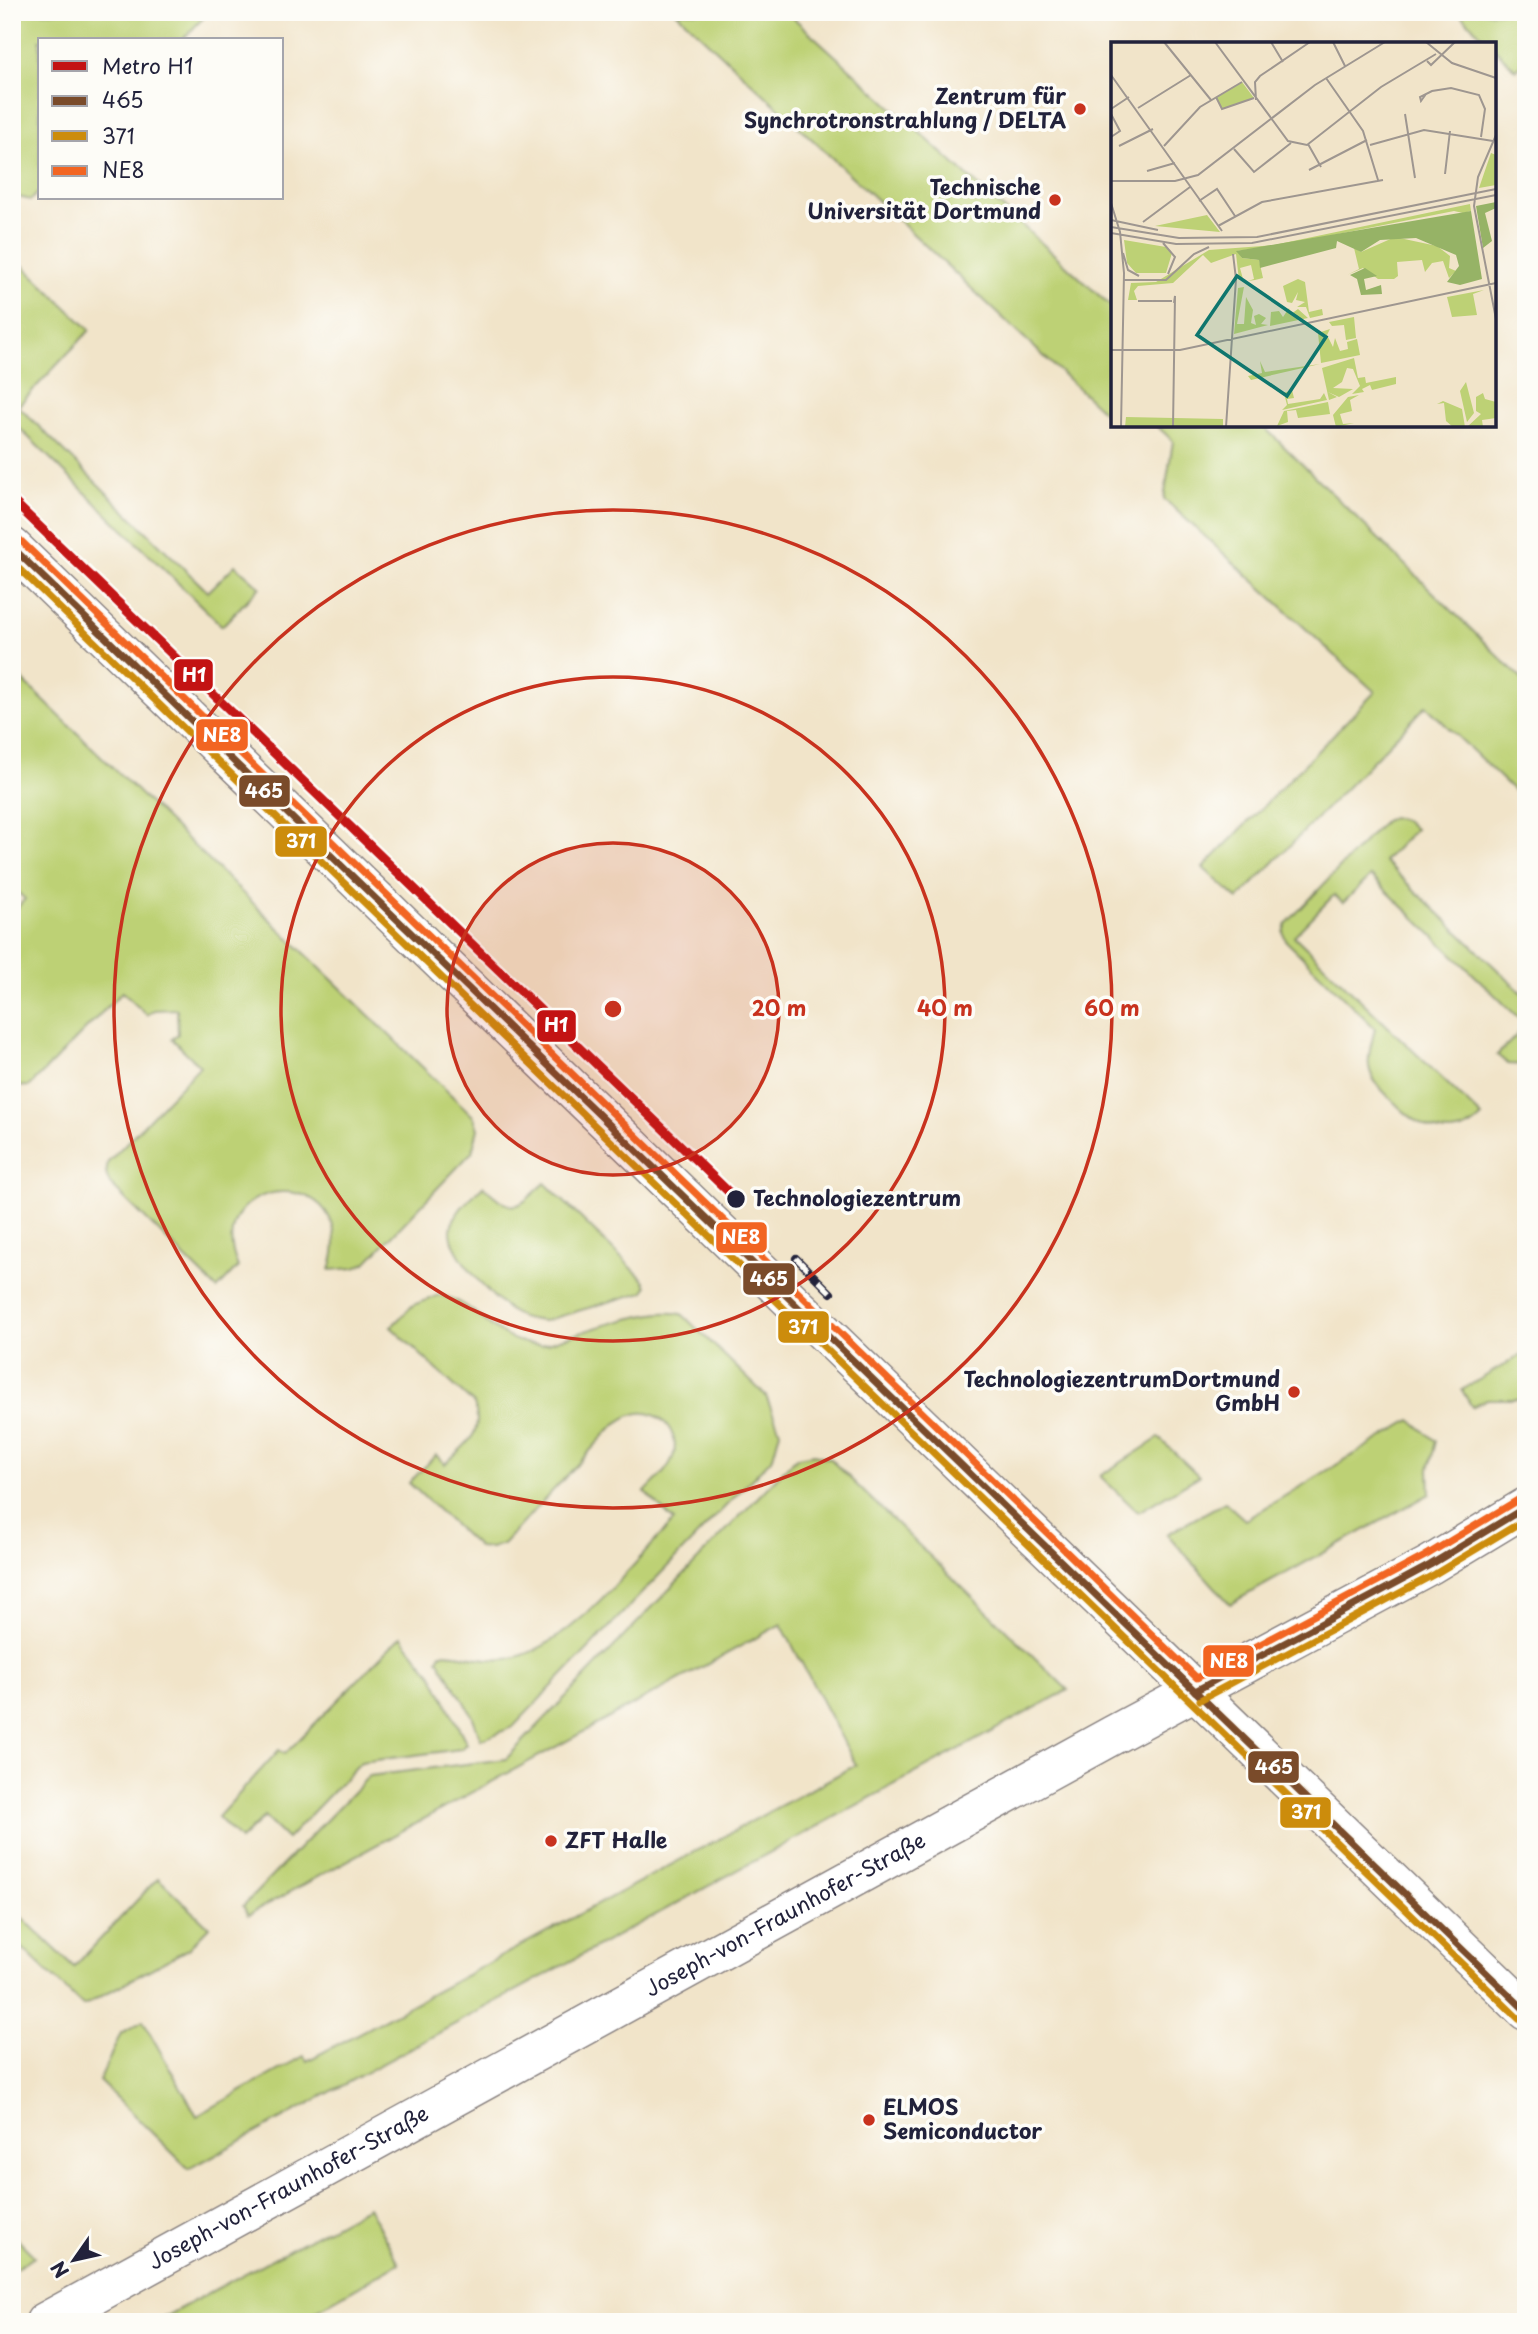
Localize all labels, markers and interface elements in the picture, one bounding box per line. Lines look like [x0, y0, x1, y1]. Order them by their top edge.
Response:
legend [38, 38, 284, 200]
inset map [1111, 42, 1496, 427]
text: Metro H1 [102, 49, 193, 81]
place label: Zentrum für Synchrotronstrahlung / DELTA [744, 79, 1067, 135]
text: 465 [102, 83, 144, 115]
marker: Zentrum für Synchrotronstrahlung / DELTA [1072, 101, 1088, 117]
text: 371 [102, 119, 135, 151]
text: NE8 [102, 153, 145, 185]
place label: Technische Universität Dortmund [807, 170, 1041, 226]
marker: Technische Universität Dortmund [1047, 192, 1063, 208]
line badge: H1 [173, 658, 214, 692]
text: H1 [182, 660, 206, 688]
line badge: NE8 [195, 718, 249, 752]
text: NE8 [203, 720, 241, 748]
line badge: 465 [238, 774, 291, 808]
text: 465 [245, 776, 283, 804]
line badge: 371 [274, 825, 328, 858]
text: 371 [286, 826, 316, 854]
text: 20 m [752, 991, 806, 1023]
text: 40 m [917, 991, 973, 1023]
text: 60 m [1084, 991, 1140, 1023]
centre of rings [601, 997, 625, 1021]
line badge: H1 [536, 1009, 577, 1043]
text: H1 [544, 1010, 568, 1038]
place label: Technologiezentrum [753, 1181, 961, 1213]
marker: Technologiezentrum [725, 1188, 747, 1210]
line badge: NE8 [715, 1221, 768, 1254]
text: NE8 [722, 1222, 760, 1250]
line badge: 465 [742, 1262, 796, 1296]
text: 465 [750, 1264, 788, 1292]
line badge: 371 [777, 1310, 830, 1344]
text: 371 [788, 1312, 818, 1340]
place label: TechnologiezentrumDortmund GmbH [963, 1362, 1280, 1418]
marker: TechnologiezentrumDortmund GmbH [1286, 1384, 1302, 1400]
line badge: NE8 [1202, 1644, 1255, 1678]
text: NE8 [1210, 1646, 1248, 1674]
line badge: 465 [1247, 1750, 1300, 1784]
text: 465 [1255, 1752, 1293, 1780]
line badge: 371 [1279, 1796, 1332, 1829]
text: 371 [1291, 1797, 1321, 1825]
place label: ZFT Halle [565, 1823, 667, 1855]
street label: Joseph-von-Fraunhofer-Straße [639, 1823, 931, 2003]
marker: ZFT Halle [543, 1833, 559, 1849]
place label: ELMOS Semiconductor [883, 2090, 1042, 2146]
street label: Joseph-von-Fraunhofer-Straße [142, 2096, 434, 2276]
marker: ELMOS Semiconductor [861, 2112, 877, 2128]
north arrow [38, 2226, 108, 2296]
text: N [43, 2256, 75, 2284]

